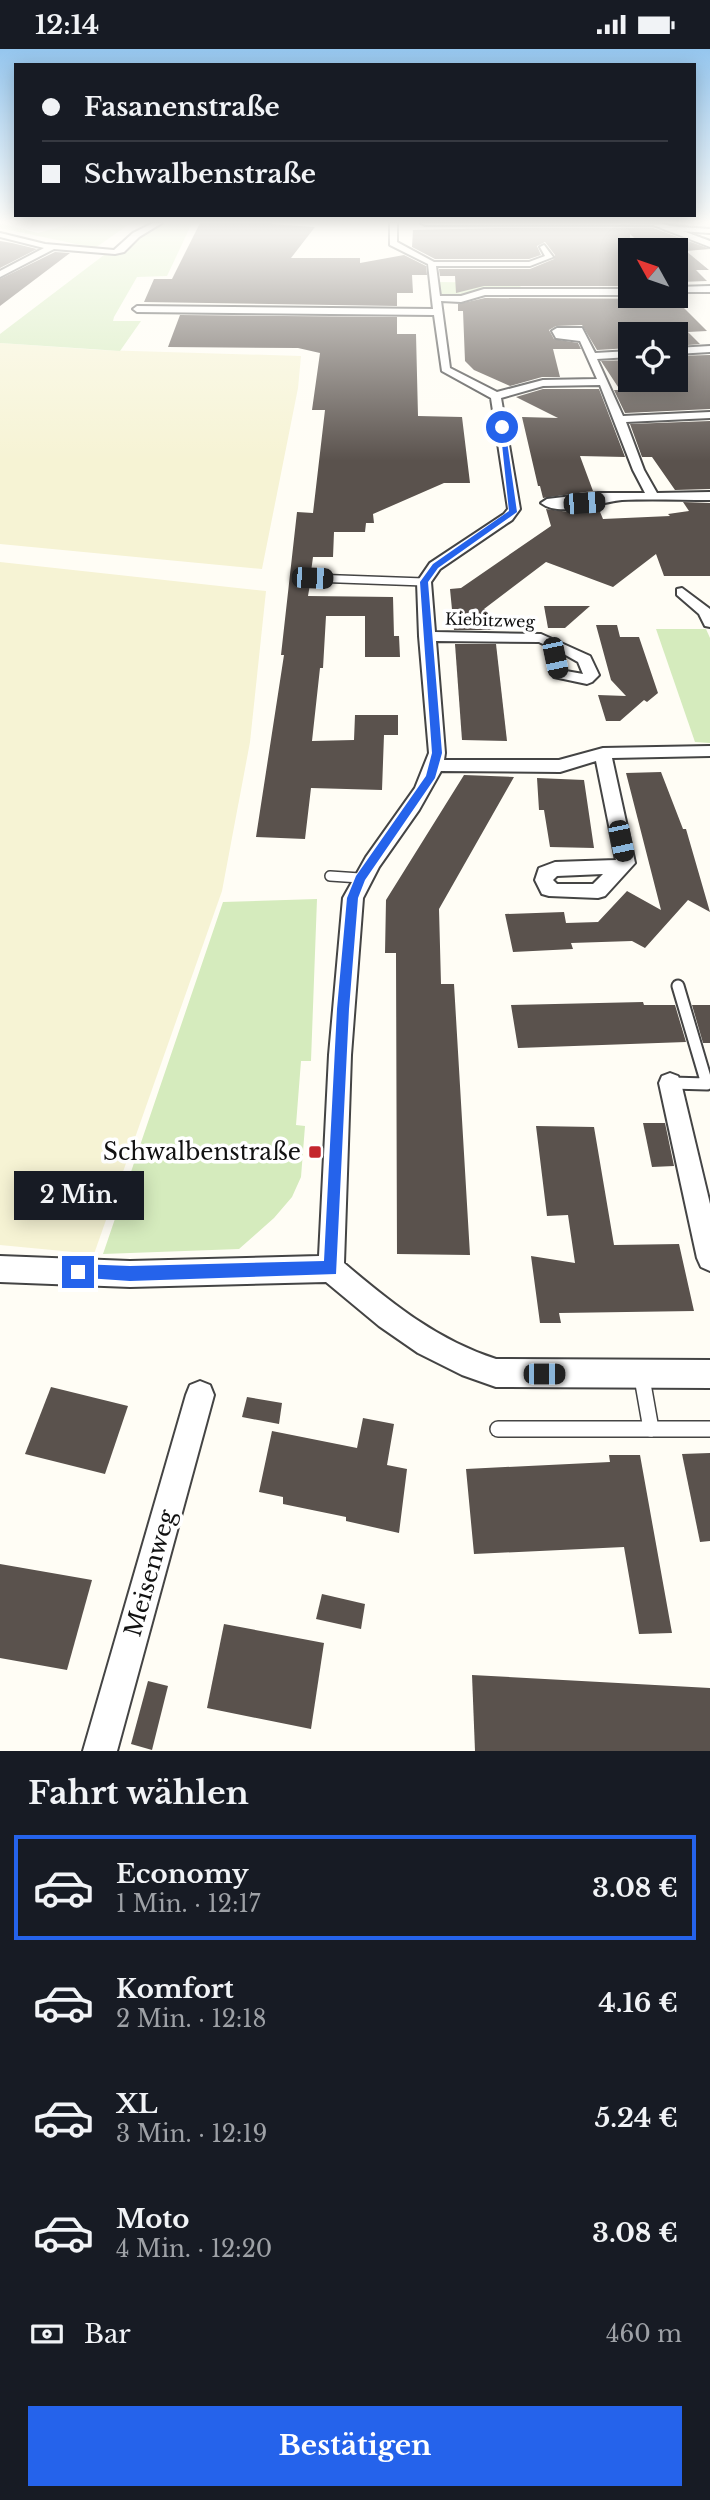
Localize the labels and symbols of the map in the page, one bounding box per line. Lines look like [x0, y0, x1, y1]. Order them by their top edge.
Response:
north arrow [618, 238, 688, 308]
route start [486, 411, 518, 443]
car [563, 491, 606, 515]
car [291, 567, 334, 589]
street label: Kiebitzweg [445, 608, 536, 632]
car [541, 635, 570, 681]
car [607, 818, 636, 864]
place label: Schwalbenstraße [103, 1138, 301, 1166]
marker: Schwalbenstraße [307, 1144, 323, 1160]
callout: 2 Min. [13, 1171, 143, 1219]
route end [62, 1256, 94, 1288]
car [524, 1364, 566, 1385]
street label: Meisenweg [119, 1506, 182, 1640]

